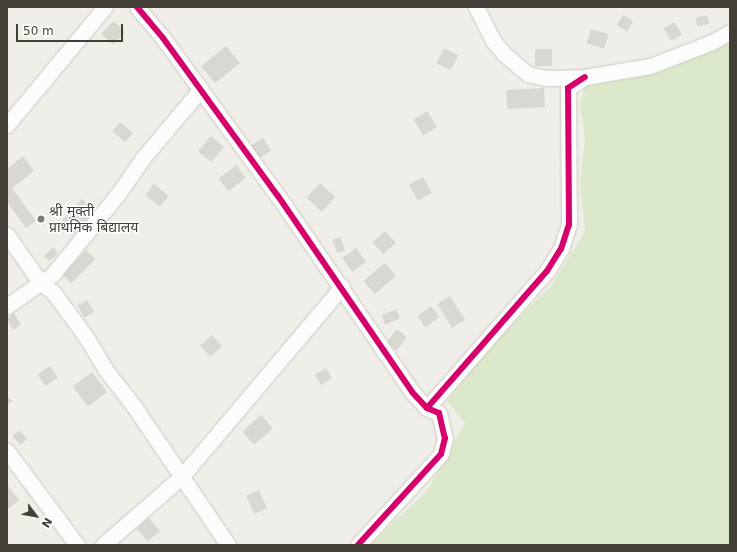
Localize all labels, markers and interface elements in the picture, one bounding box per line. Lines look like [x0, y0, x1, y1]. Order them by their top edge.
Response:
scale bar [18, 16, 125, 42]
text: 50 m [23, 24, 54, 38]
place label: श्री मुक्ती प्राथमिक बिद्यालय [49, 203, 138, 236]
marker: श्री मुक्ती प्राथमिक बिद्यालय [36, 214, 46, 224]
north arrow [16, 496, 56, 536]
text: N [39, 515, 55, 530]

